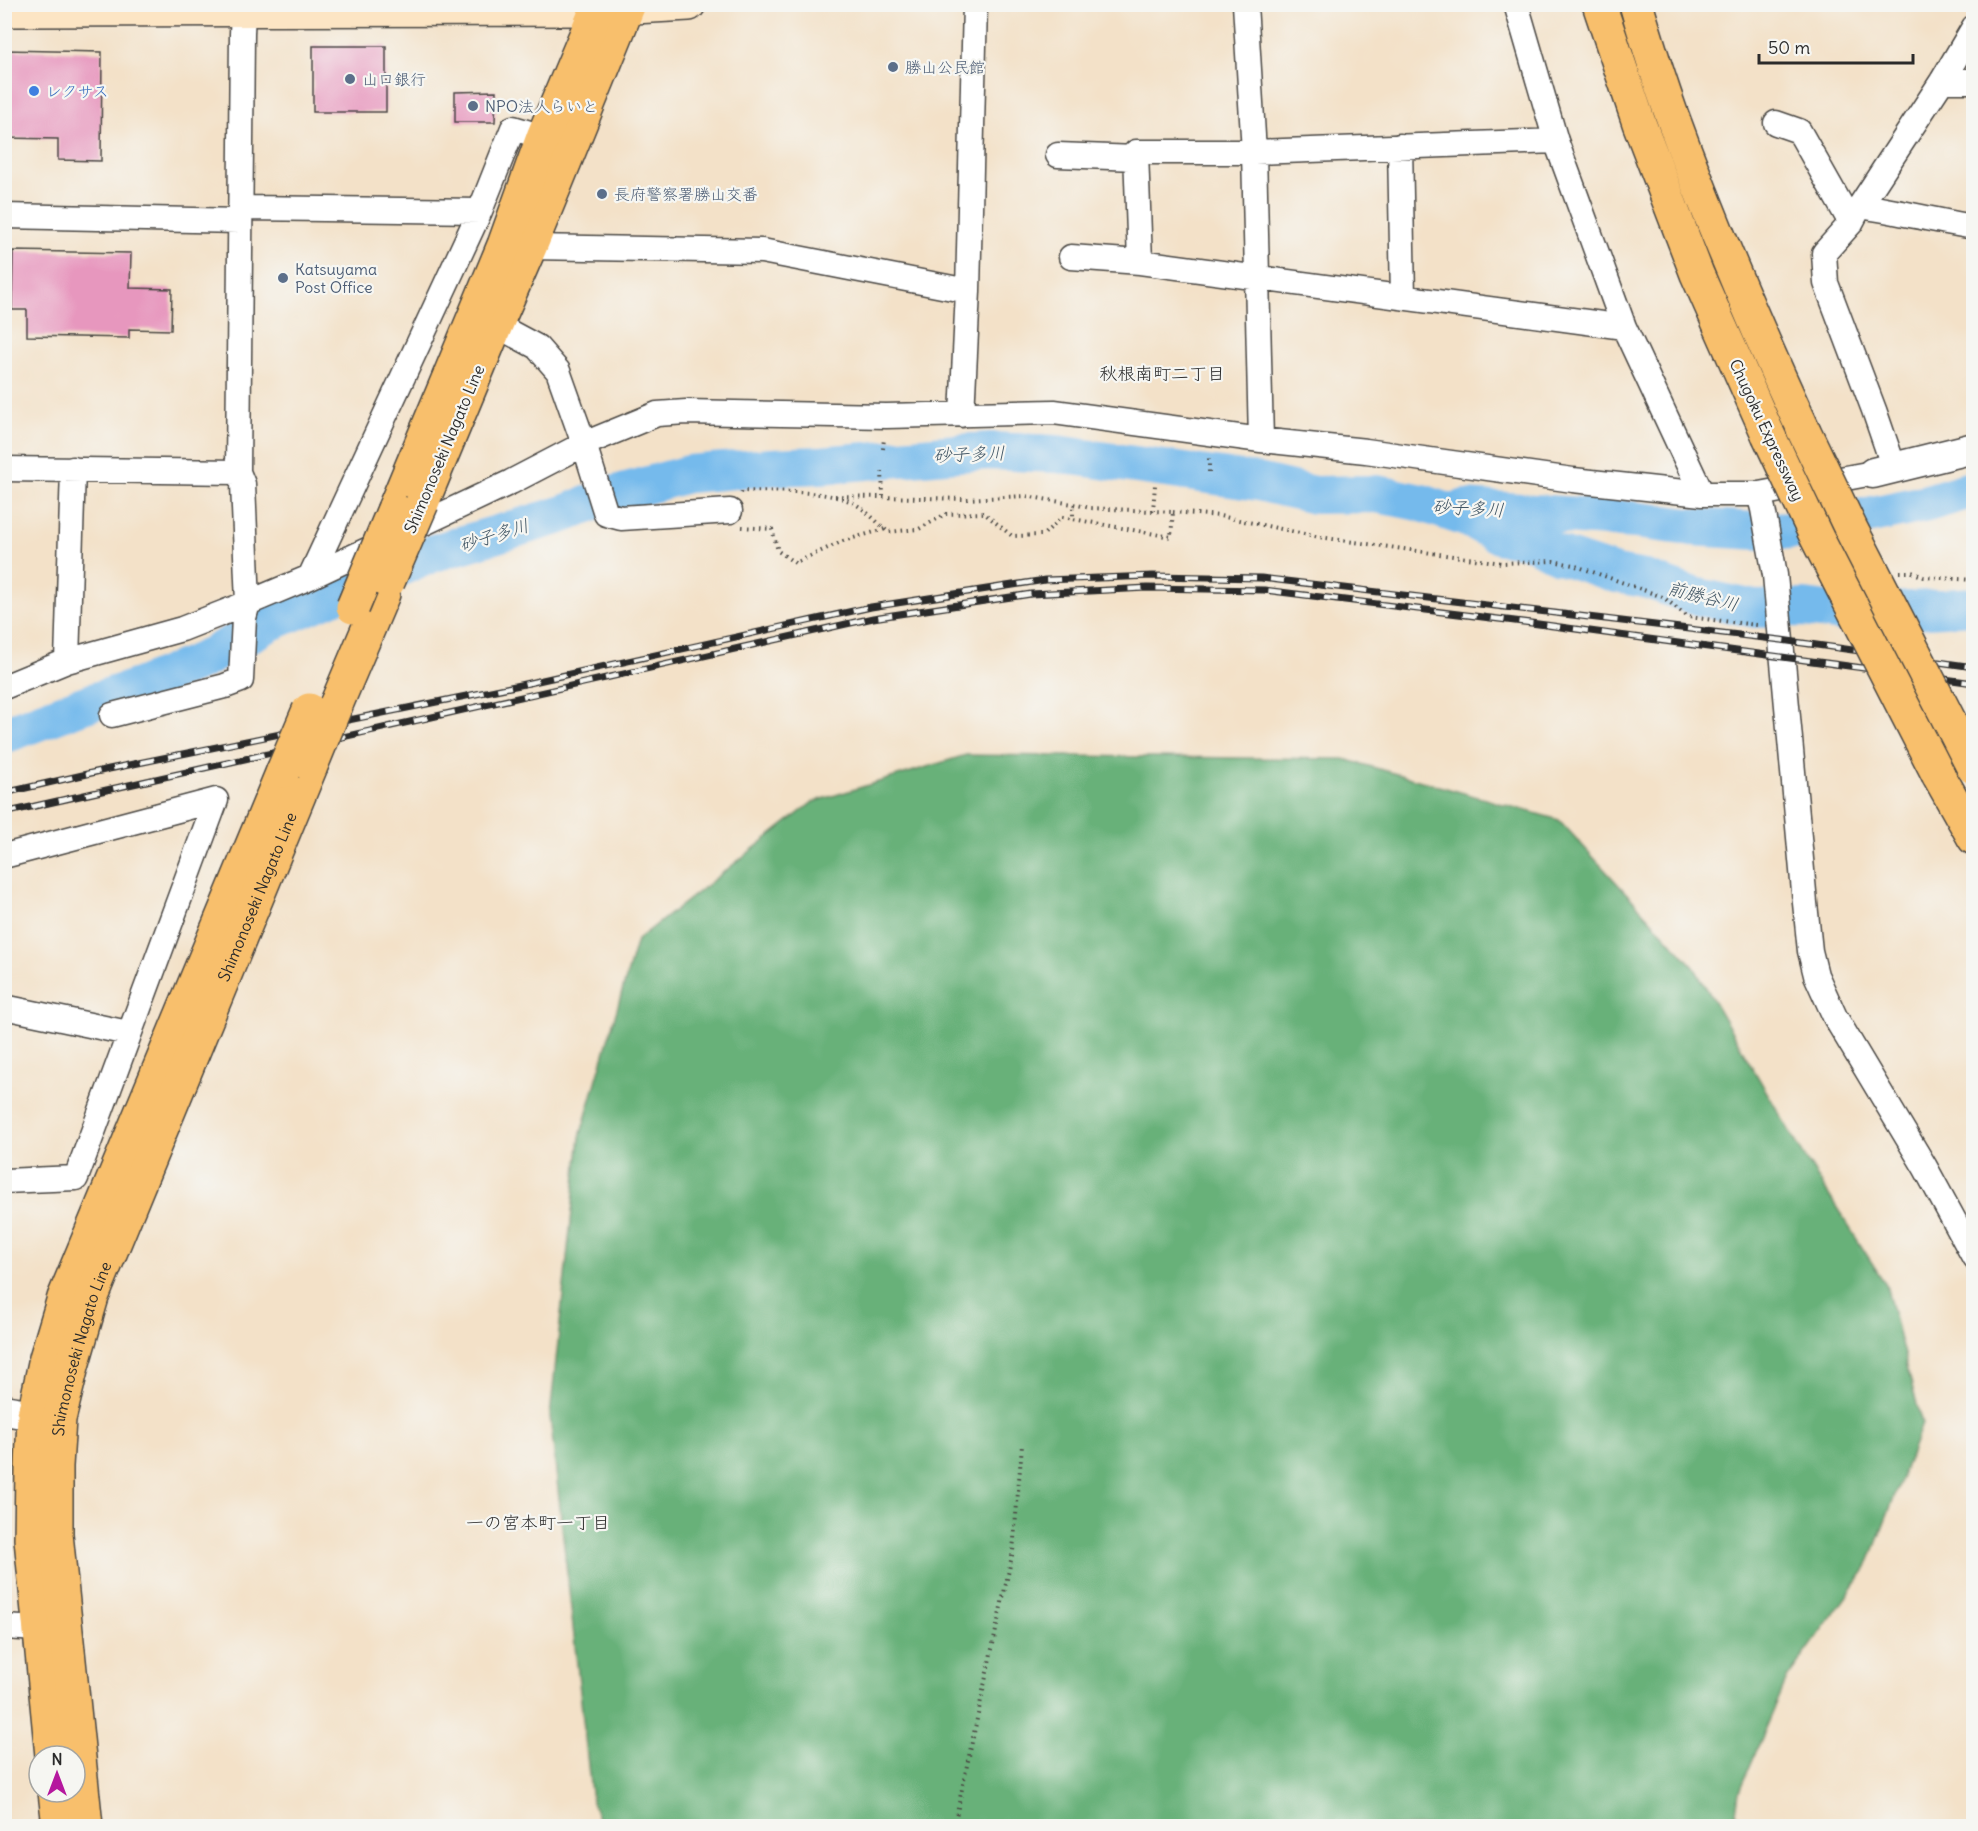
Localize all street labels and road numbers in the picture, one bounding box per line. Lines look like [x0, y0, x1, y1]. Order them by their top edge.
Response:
street label: Chugoku Expressway [1725, 356, 1809, 504]
street label: Shimonoseki Nagato Line [399, 362, 489, 536]
street label: Shimonoseki Nagato Line [213, 809, 301, 984]
street label: Shimonoseki Nagato Line [48, 1259, 116, 1437]

